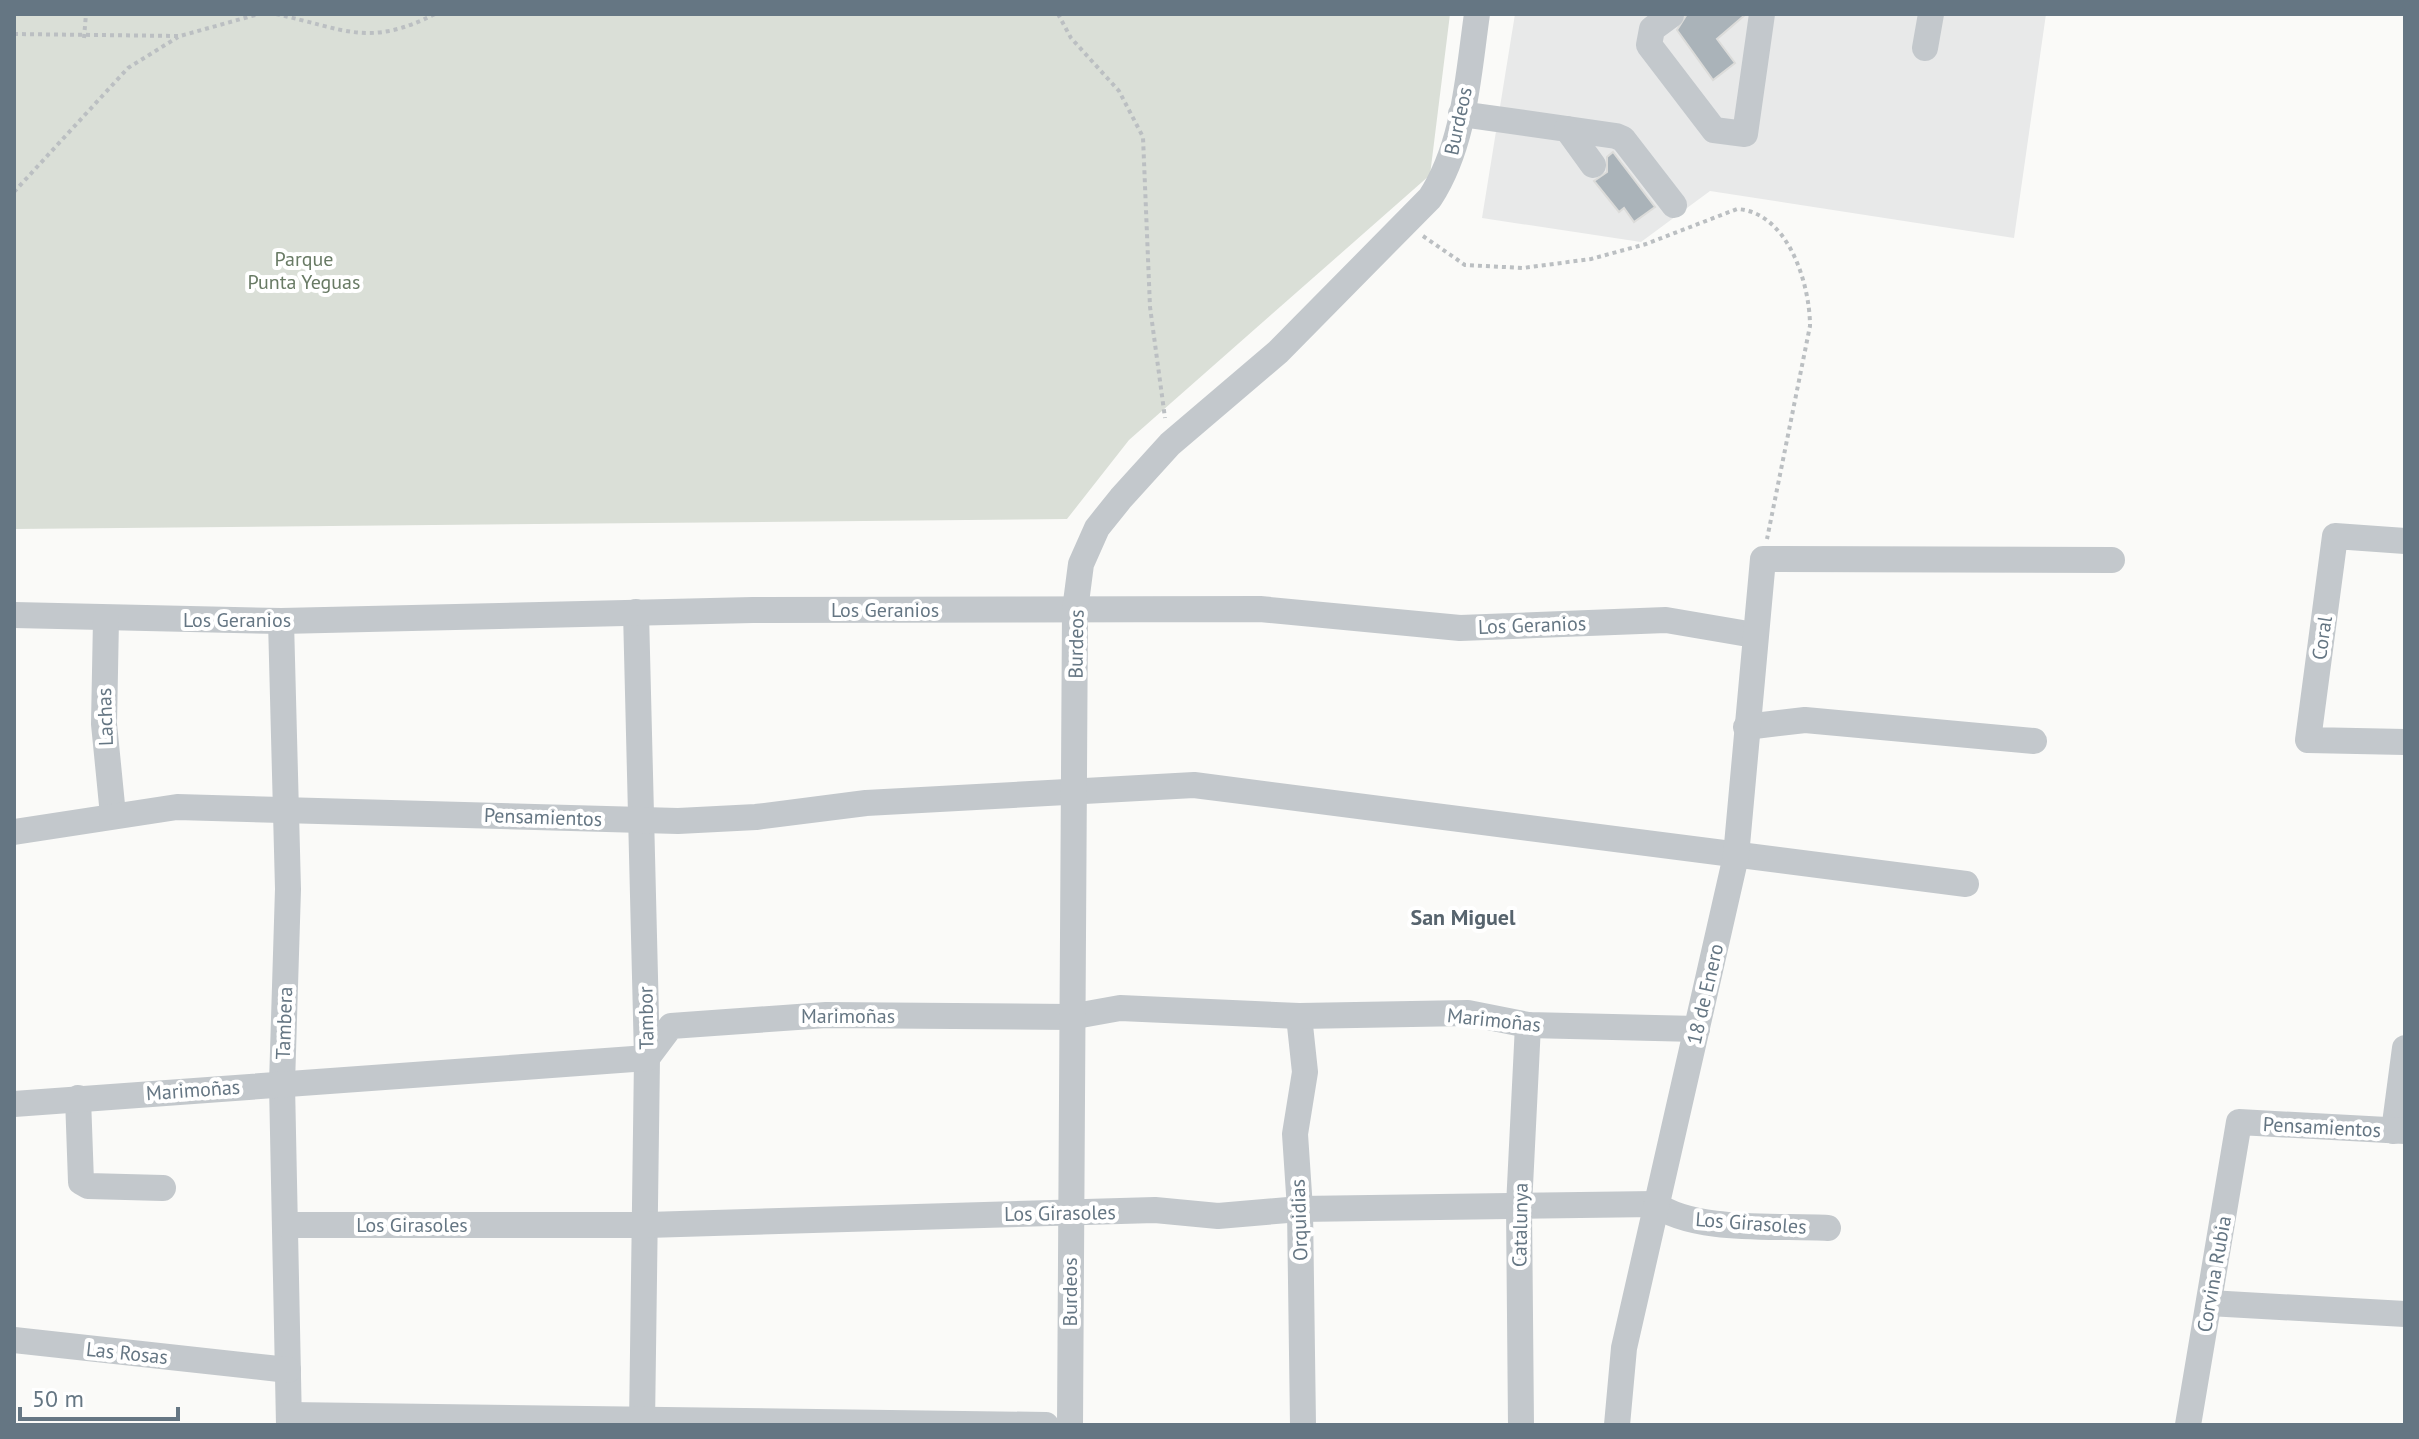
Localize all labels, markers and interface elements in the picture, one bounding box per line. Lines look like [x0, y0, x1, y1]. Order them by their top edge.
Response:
street label: Burdeos [1438, 84, 1478, 158]
park label: Parque Punta Yeguas [248, 246, 360, 295]
street label: Los Geranios [831, 597, 939, 623]
street label: Los Geranios [183, 607, 291, 633]
street label: Burdeos [1062, 609, 1090, 679]
street label: Los Geranios [1477, 610, 1587, 640]
street label: Coral [2306, 614, 2338, 662]
street label: Lachas [91, 687, 119, 747]
street label: Pensamientos [483, 802, 603, 832]
district label: San Miguel [1411, 903, 1516, 931]
street label: 18 de Enero [1681, 941, 1729, 1047]
street label: Tambera [270, 986, 298, 1060]
street label: Tambor [632, 986, 660, 1050]
street label: Marimoñas [1446, 1002, 1542, 1038]
street label: Marimoñas [801, 1003, 895, 1029]
street label: Marimoñas [145, 1074, 241, 1106]
street label: Pensamientos [2262, 1111, 2382, 1143]
street label: Orquidias [1285, 1179, 1313, 1261]
street label: Catalunya [1506, 1183, 1534, 1267]
street label: Los Girasoles [1004, 1199, 1116, 1227]
street label: Los Girasoles [1694, 1206, 1808, 1240]
street label: Los Girasoles [356, 1212, 468, 1238]
street label: Corvina Rubia [2191, 1214, 2237, 1334]
street label: Burdeos [1057, 1257, 1083, 1327]
street label: Las Rosas [85, 1336, 169, 1370]
scale bar [20, 1371, 178, 1421]
text: 50 m [32, 1383, 84, 1414]

